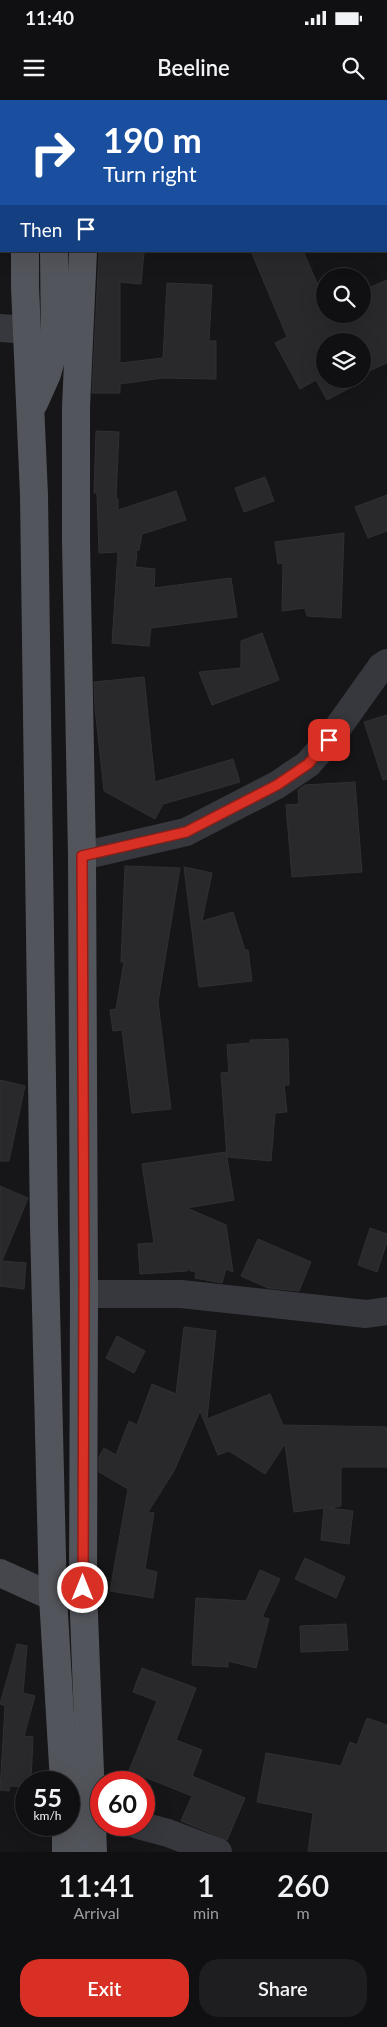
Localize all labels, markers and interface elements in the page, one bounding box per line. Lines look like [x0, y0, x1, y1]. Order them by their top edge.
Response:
text: 11:40 [25, 6, 74, 29]
icon: menu [20, 54, 48, 82]
text: Beeline [157, 54, 230, 81]
icon: search [339, 54, 367, 82]
text: 190 m [103, 118, 202, 160]
icon: right [20, 120, 85, 185]
text: Turn right [103, 160, 197, 187]
icon: arrive [72, 215, 100, 243]
text: Then [20, 218, 62, 241]
map controls [316, 268, 371, 388]
button: search [316, 268, 371, 323]
button: layers [316, 333, 371, 388]
pin [308, 719, 350, 761]
icon: arrive [315, 726, 343, 754]
position arrow [56, 1561, 108, 1613]
speed limit sign: 60 [90, 1771, 155, 1836]
text: 55 [33, 1782, 62, 1812]
text: km/h [33, 1808, 62, 1823]
text: 11:41 [58, 1867, 135, 1903]
text: 1 [197, 1867, 215, 1903]
text: 260 [277, 1867, 329, 1903]
text: Arrival [73, 1903, 120, 1922]
text: min [193, 1903, 219, 1922]
text: m [296, 1903, 310, 1922]
button: Exit [20, 1959, 189, 2017]
button: Share [199, 1959, 367, 2017]

